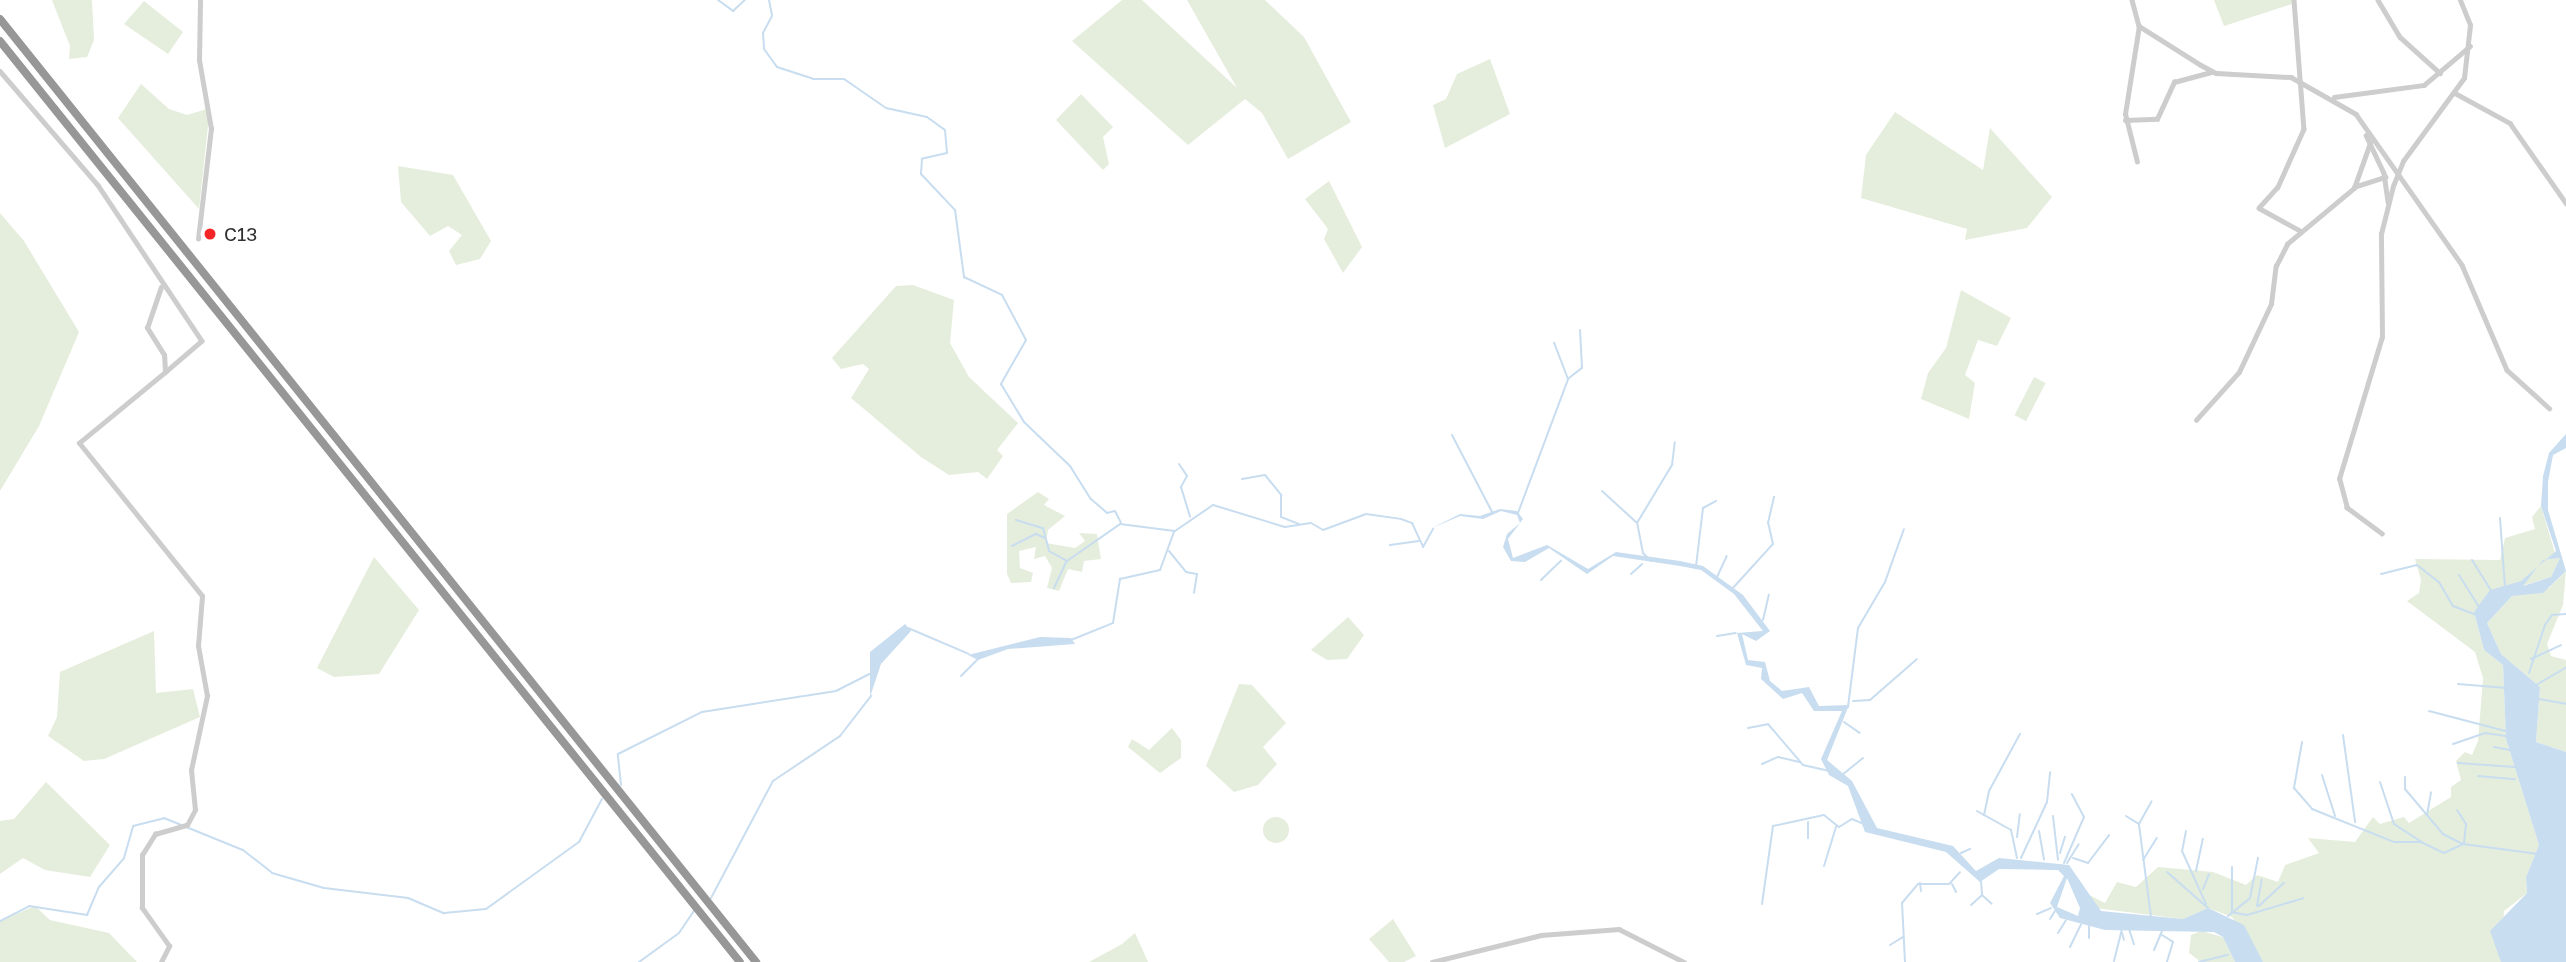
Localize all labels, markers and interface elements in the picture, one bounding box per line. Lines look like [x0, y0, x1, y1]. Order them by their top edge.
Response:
place label: C13 [224, 223, 257, 245]
marker: C13 [202, 226, 218, 242]

